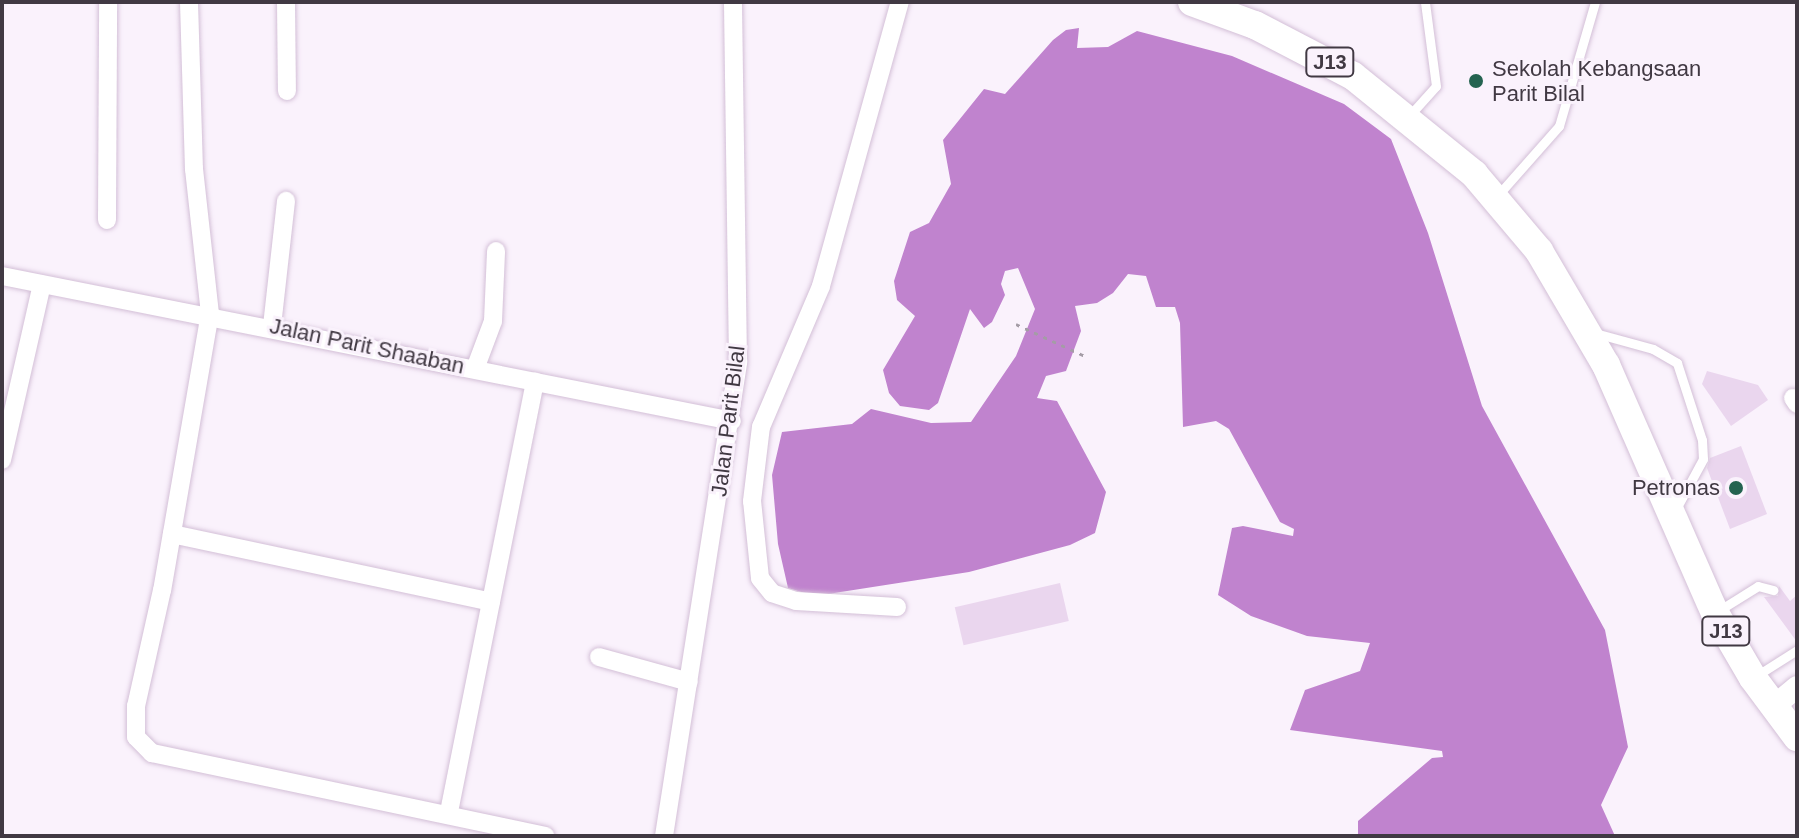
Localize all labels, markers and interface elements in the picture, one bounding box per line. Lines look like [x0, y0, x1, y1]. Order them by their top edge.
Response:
road number: J13 [1304, 46, 1356, 78]
place label: Sekolah Kebangsaan Parit Bilal [1492, 55, 1701, 106]
marker: Sekolah Kebangsaan Parit Bilal [1467, 72, 1485, 90]
street label: Jalan Parit Shaaban [267, 312, 467, 380]
street label: Jalan Parit Bilal [706, 344, 750, 498]
place label: Petronas [1632, 475, 1720, 501]
marker: Petronas [1727, 479, 1745, 497]
road number: J13 [1700, 615, 1752, 647]

